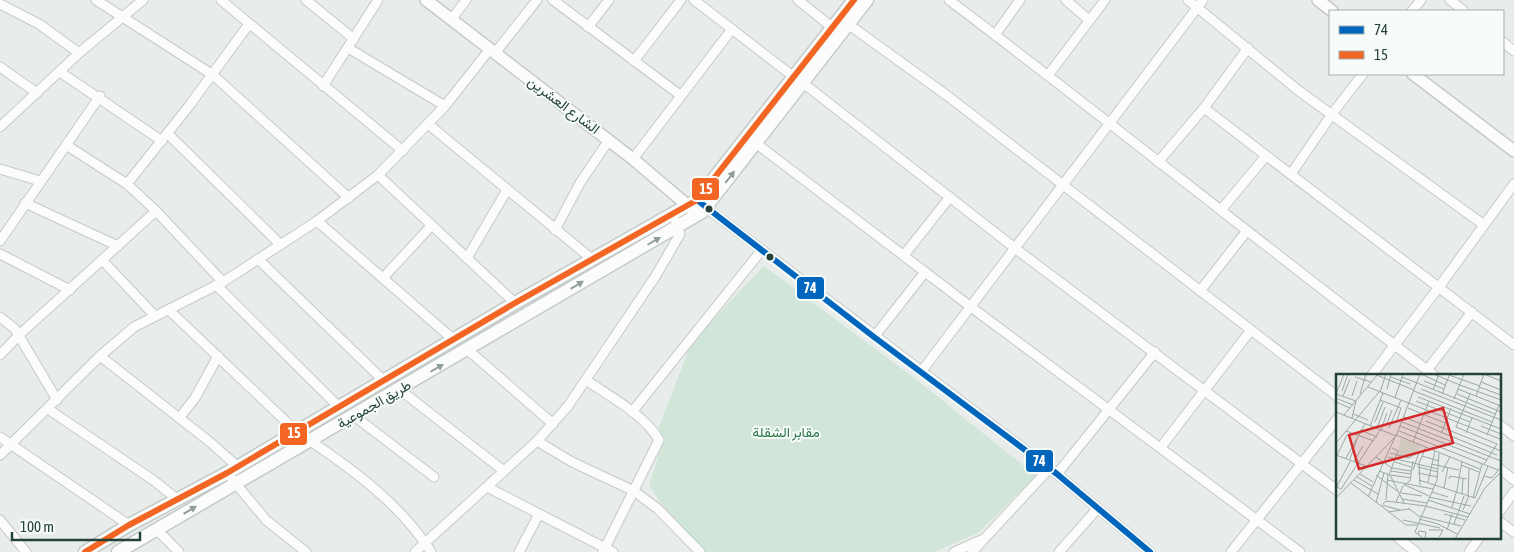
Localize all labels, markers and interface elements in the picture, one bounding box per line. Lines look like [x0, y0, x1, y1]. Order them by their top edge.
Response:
legend [1329, 10, 1504, 75]
text: 74 [1374, 21, 1388, 38]
text: 15 [1374, 46, 1388, 63]
street label: الشارع العشرين [523, 73, 603, 140]
one-way arrow [725, 171, 736, 184]
line badge: 15 [691, 177, 720, 201]
text: 15 [699, 181, 713, 197]
unlabelled marker [704, 204, 714, 214]
one-way arrow [647, 236, 661, 245]
unlabelled marker [765, 252, 775, 262]
line badge: 74 [796, 276, 825, 300]
text: 74 [803, 280, 817, 296]
one-way arrow [571, 281, 584, 290]
one-way arrow [431, 363, 444, 372]
inset map [1336, 374, 1502, 540]
street label: طريق الجموعية [334, 376, 414, 432]
line badge: 15 [279, 422, 308, 446]
park label: مقابر الشقلة [752, 424, 820, 441]
text: 15 [287, 425, 301, 441]
line badge: 74 [1025, 449, 1054, 473]
text: 74 [1032, 453, 1046, 469]
one-way arrow [184, 506, 197, 515]
scale bar [12, 510, 140, 542]
text: 100 m [20, 518, 54, 535]

